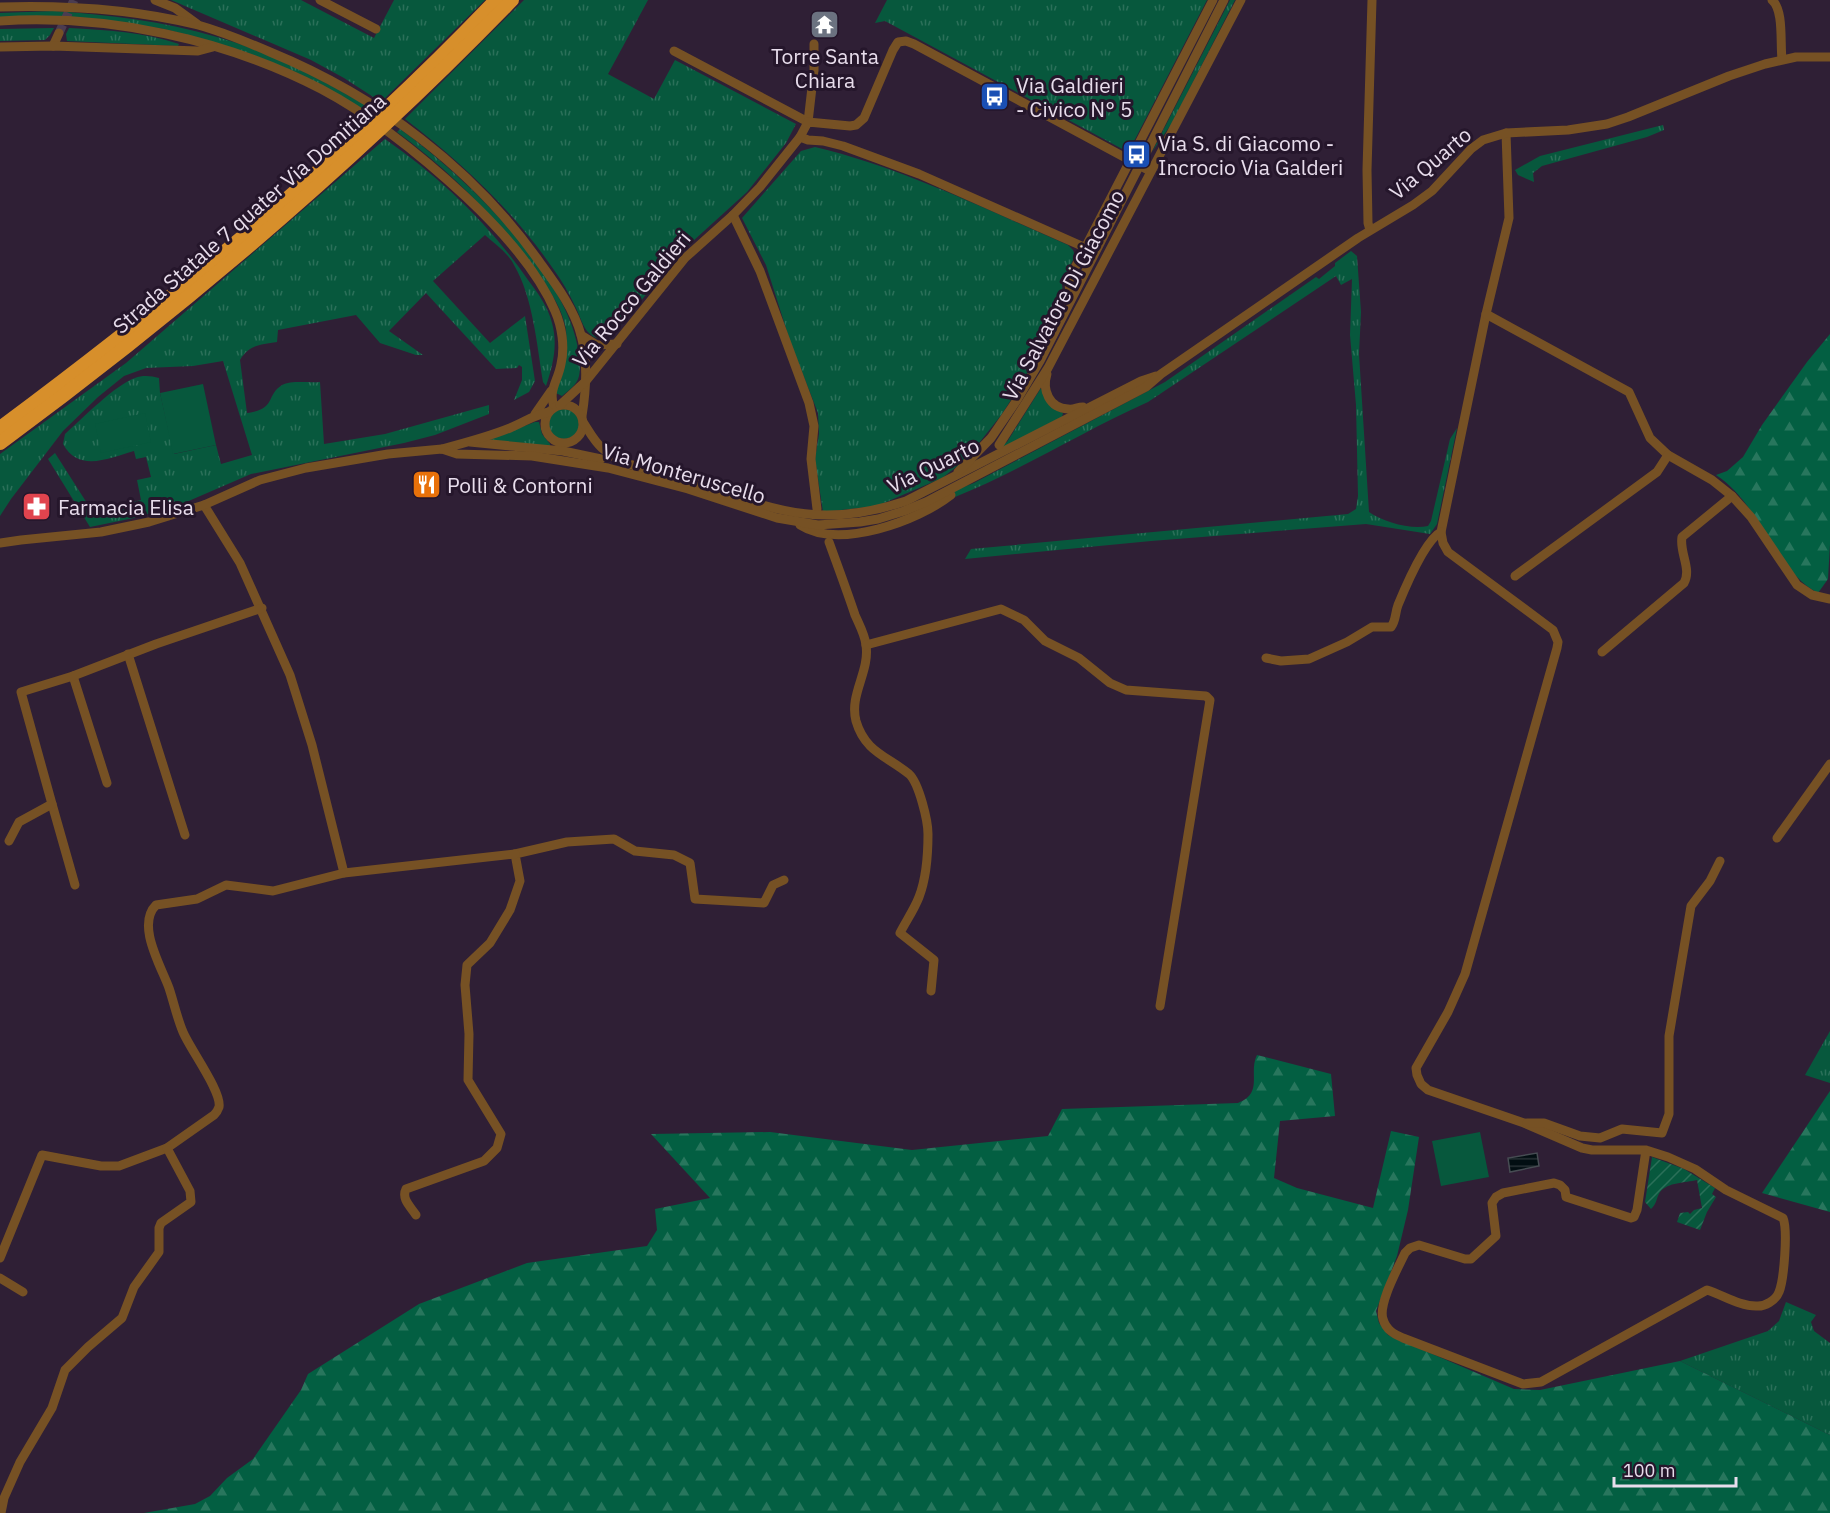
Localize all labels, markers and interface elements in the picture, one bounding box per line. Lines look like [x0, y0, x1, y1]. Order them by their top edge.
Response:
temple icon: Torre Santa Chiara [809, 9, 841, 41]
place label: Torre Santa Chiara [771, 42, 879, 94]
place label: Via Galdieri - Civico N° 5 [1016, 71, 1133, 123]
bus stop icon: Via Galdieri - Civico N° 5 [979, 81, 1011, 113]
street label: Strada Statale 7 quater Via Domitiana [106, 87, 392, 339]
street label: Via Quarto [1383, 120, 1477, 206]
place label: Via S. di Giacomo - Incrocio Via Galderi [1158, 129, 1343, 181]
bus stop icon: Via S. di Giacomo - Incrocio Via Galderi [1121, 139, 1153, 171]
street label: Via Salvatore Di Giacomo [995, 185, 1131, 405]
street label: Via Rocco Galdieri [566, 225, 696, 373]
street label: Via Quarto [882, 431, 984, 499]
street label: Via Monteruscello [599, 436, 769, 510]
restaurant icon: Polli & Contorni [410, 469, 442, 501]
place label: Polli & Contorni [447, 471, 593, 499]
pharmacy icon: Farmacia Elisa [21, 491, 53, 523]
place label: Farmacia Elisa [58, 493, 194, 521]
scale bar [1614, 1450, 1736, 1488]
text: 100 m [1623, 1459, 1675, 1482]

